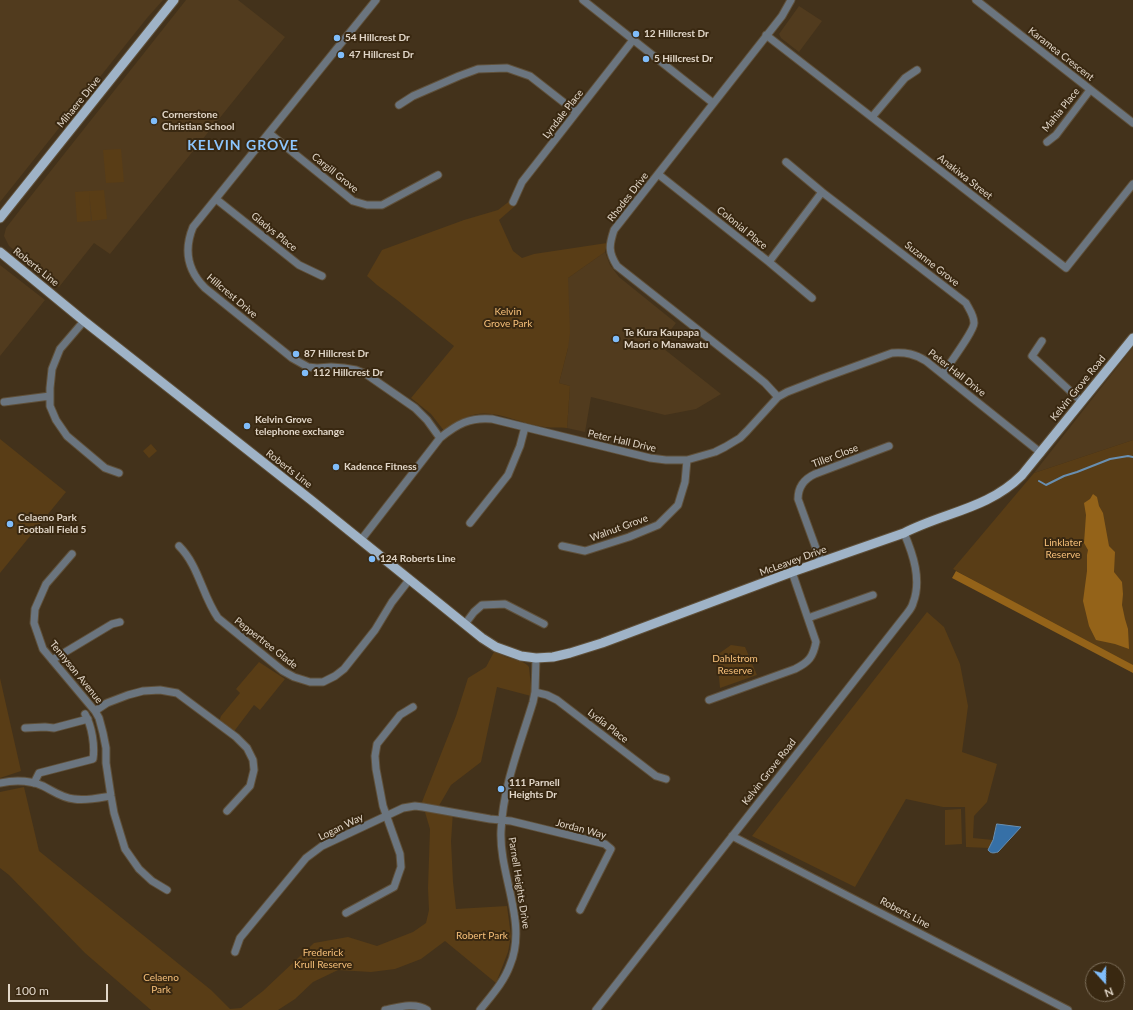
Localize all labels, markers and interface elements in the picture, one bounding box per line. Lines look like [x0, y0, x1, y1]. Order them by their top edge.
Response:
street label: Karamea Crescent [1026, 25, 1096, 83]
place label: 12 Hillcrest Dr [644, 28, 709, 40]
marker: 12 Hillcrest Dr [631, 29, 641, 39]
place label: 54 Hillcrest Dr [345, 32, 410, 44]
marker: 54 Hillcrest Dr [332, 33, 342, 43]
place label: 47 Hillcrest Dr [349, 49, 414, 61]
marker: 47 Hillcrest Dr [336, 50, 346, 60]
place label: 5 Hillcrest Dr [654, 53, 713, 65]
marker: 5 Hillcrest Dr [641, 54, 651, 64]
street label: Mihaere Drive [55, 74, 103, 130]
street label: Mahia Place [1040, 86, 1082, 134]
street label: Lyndale Place [540, 87, 586, 141]
place label: Cornerstone Christian School [162, 109, 234, 132]
marker: Cornerstone Christian School [149, 116, 159, 126]
district label: KELVIN GROVE [187, 137, 299, 153]
street label: Cargill Grove [309, 151, 361, 195]
street label: Anakiwa Street [935, 152, 995, 202]
street label: Rhodes Drive [605, 170, 651, 224]
street label: Colonial Place [714, 204, 770, 252]
street label: Gladys Place [249, 210, 299, 254]
street label: Suzanne Grove [902, 239, 962, 289]
street label: Roberts Line [11, 245, 61, 289]
street label: Hillcrest Drive [204, 271, 260, 321]
park label: Kelvin Grove Park [484, 306, 532, 330]
place label: Te Kura Kaupapa Maori o Manawatu [624, 327, 708, 350]
marker: Te Kura Kaupapa Maori o Manawatu [611, 334, 621, 344]
street label: Peter Hall Drive [926, 347, 988, 399]
place label: 87 Hillcrest Dr [304, 348, 369, 360]
marker: 87 Hillcrest Dr [291, 349, 301, 359]
street label: Kelvin Grove Road [1048, 353, 1108, 423]
place label: 112 Hillcrest Dr [313, 367, 384, 379]
marker: 112 Hillcrest Dr [300, 368, 310, 378]
place label: Kelvin Grove telephone exchange [255, 414, 344, 438]
marker: Kelvin Grove telephone exchange [242, 421, 252, 431]
street label: Peter Hall Drive [587, 427, 657, 455]
street label: Tiller Close [810, 442, 860, 470]
street label: Roberts Line [264, 447, 314, 491]
place label: Kadence Fitness [344, 461, 417, 473]
marker: Kadence Fitness [331, 462, 341, 472]
place label: Celaeno Park Football Field 5 [18, 512, 86, 536]
street label: Walnut Grove [588, 512, 650, 544]
marker: Celaeno Park Football Field 5 [5, 519, 15, 529]
park label: Linklater Reserve [1044, 537, 1082, 560]
street label: McLeavey Drive [758, 543, 828, 579]
place label: 124 Roberts Line [380, 553, 456, 565]
marker: 124 Roberts Line [367, 554, 377, 564]
street label: Peppertree Glade [232, 615, 300, 671]
street label: Tennyson Avenue [47, 638, 105, 706]
park label: Dahlstrom Reserve [712, 653, 758, 676]
street label: Lydia Place [585, 706, 631, 746]
street label: Kelvin Grove Road [739, 736, 799, 808]
place label: 111 Parnell Heights Dr [509, 777, 560, 800]
marker: 111 Parnell Heights Dr [496, 784, 506, 794]
street label: Logan Way [317, 811, 365, 843]
street label: Jordan Way [554, 817, 608, 841]
street label: Parnell Heights Drive [506, 836, 532, 930]
street label: Roberts Line [878, 895, 932, 931]
park label: Robert Park [456, 930, 508, 942]
park label: Frederick Krull Reserve [294, 947, 352, 970]
north arrow [1085, 962, 1125, 1002]
park label: Celaeno Park [143, 972, 179, 996]
scale bar [10, 976, 110, 1002]
text: 100 m [15, 983, 49, 998]
text: N [1103, 985, 1115, 1000]

